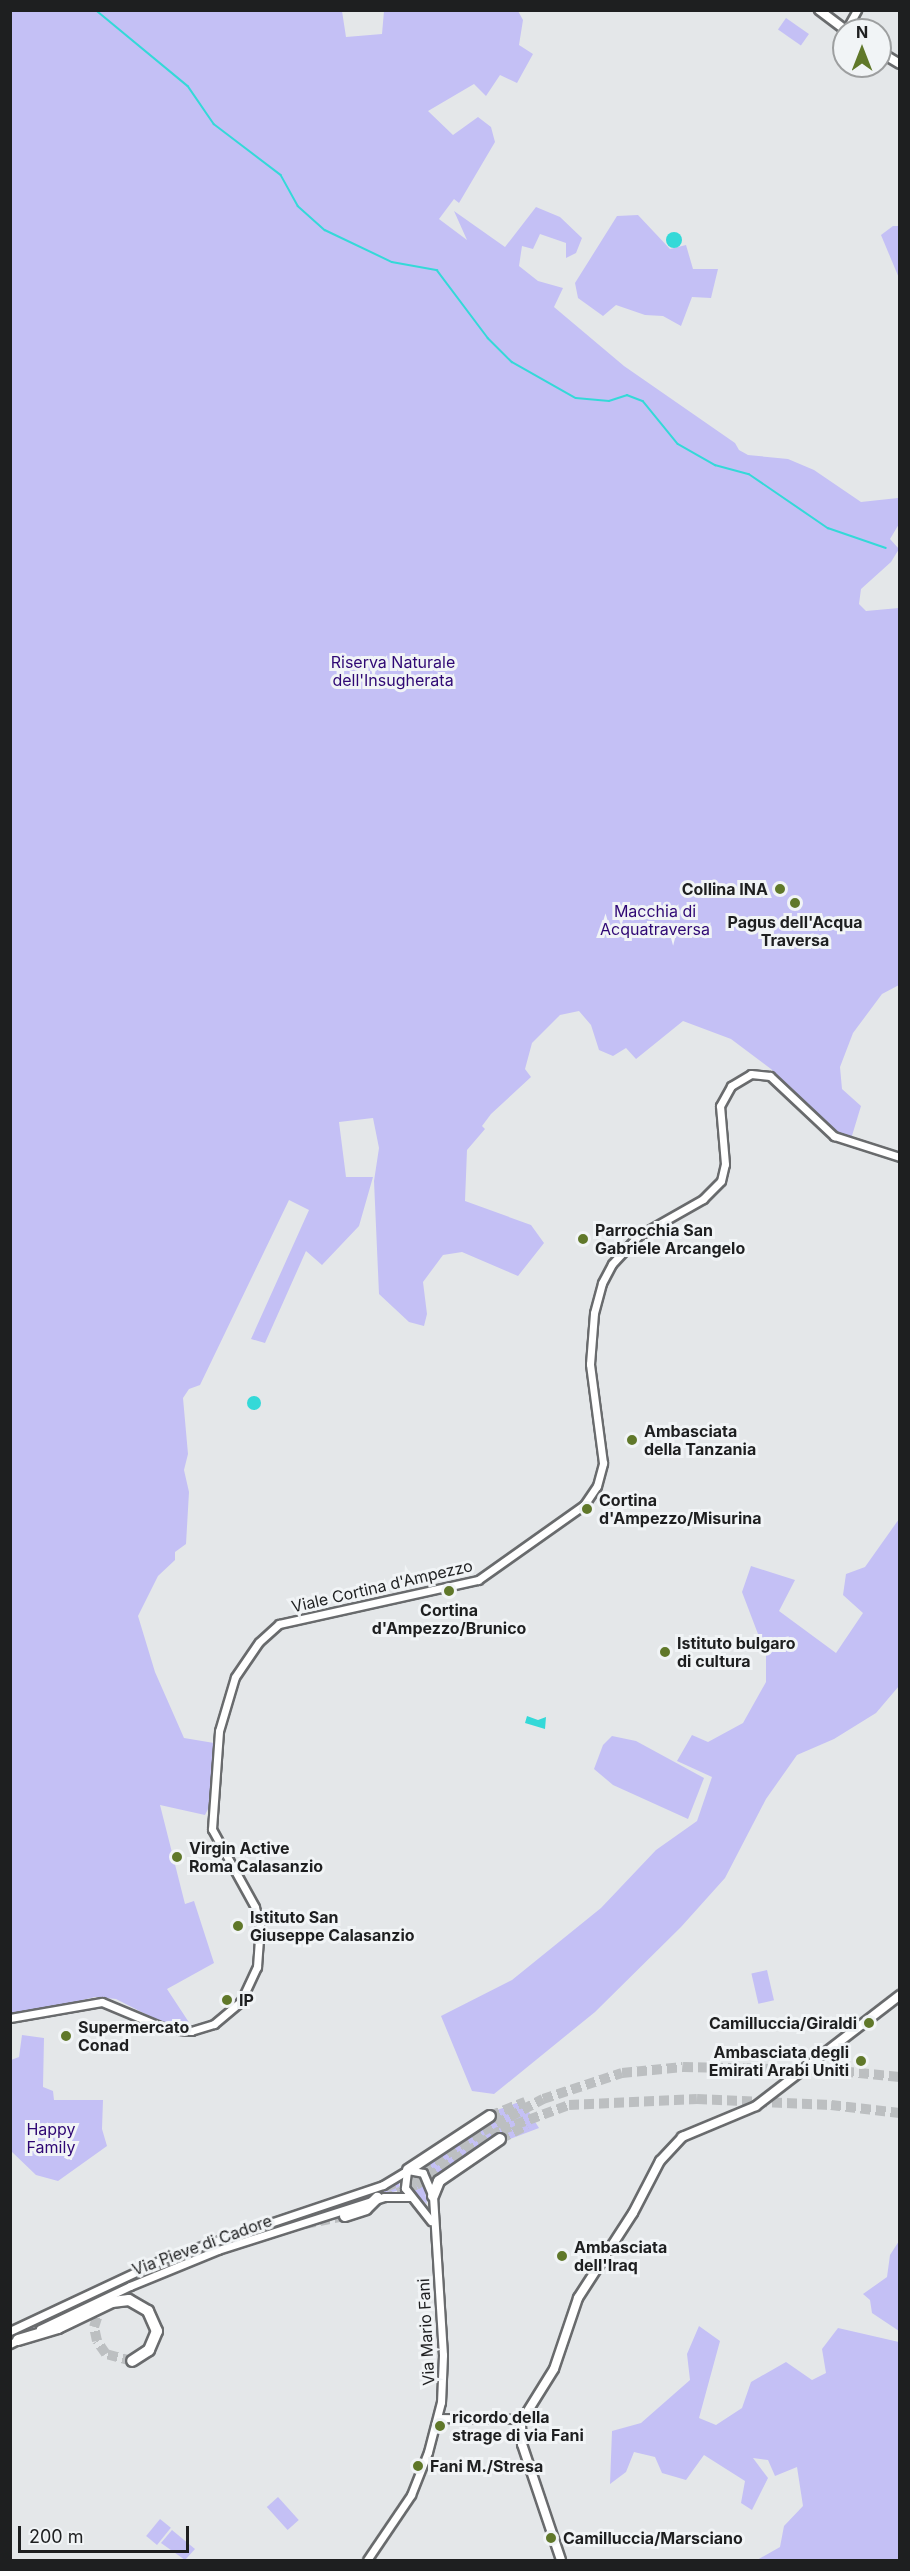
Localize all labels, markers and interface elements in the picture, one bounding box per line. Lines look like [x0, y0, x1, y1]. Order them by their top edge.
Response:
north arrow [832, 18, 892, 78]
text: N [856, 22, 868, 42]
park label: Riserva Naturale dell'Insugherata [331, 652, 455, 690]
place label: Collina INA [682, 879, 768, 899]
marker: Collina INA [773, 882, 787, 896]
marker: Pagus dell'Acqua Traversa [788, 896, 802, 910]
park label: Macchia di Acquatraversa [600, 901, 710, 939]
place label: Pagus dell'Acqua Traversa [727, 912, 863, 950]
place label: Parrocchia San Gabriele Arcangelo [595, 1220, 745, 1258]
marker: Parrocchia San Gabriele Arcangelo [576, 1232, 590, 1246]
place label: Ambasciata della Tanzania [644, 1421, 756, 1459]
marker: Ambasciata della Tanzania [625, 1433, 639, 1447]
place label: Cortina d'Ampezzo/Misurina [599, 1490, 762, 1528]
marker: Cortina d'Ampezzo/Misurina [580, 1502, 594, 1516]
street label: Viale Cortina d'Ampezzo [289, 1556, 475, 1616]
marker: Cortina d'Ampezzo/Brunico [442, 1584, 456, 1598]
place label: Cortina d'Ampezzo/Brunico [372, 1600, 526, 1638]
place label: Istituto bulgaro di cultura [677, 1633, 795, 1671]
marker: Istituto bulgaro di cultura [658, 1645, 672, 1659]
place label: Virgin Active Roma Calasanzio [189, 1838, 323, 1876]
marker: Virgin Active Roma Calasanzio [170, 1850, 184, 1864]
place label: Istituto San Giuseppe Calasanzio [250, 1907, 415, 1945]
marker: Istituto San Giuseppe Calasanzio [231, 1919, 245, 1933]
place label: IP [239, 1990, 254, 2010]
marker: IP [220, 1993, 234, 2007]
place label: Camilluccia/Giraldi [709, 2013, 857, 2033]
marker: Camilluccia/Giraldi [862, 2016, 876, 2030]
place label: Supermercato Conad [78, 2017, 189, 2055]
marker: Supermercato Conad [59, 2029, 73, 2043]
place label: Ambasciata degli Emirati Arabi Uniti [709, 2042, 849, 2080]
marker: Ambasciata degli Emirati Arabi Uniti [854, 2054, 868, 2068]
park label: Happy Family [26, 2119, 76, 2157]
street label: Via Pieve di Cadore [129, 2211, 275, 2279]
place label: Ambasciata dell'Iraq [574, 2237, 667, 2275]
marker: Ambasciata dell'Iraq [555, 2249, 569, 2263]
street label: Via Mario Fani [414, 2278, 438, 2386]
place label: ricordo della strage di via Fani [452, 2407, 584, 2445]
marker: ricordo della strage di via Fani [433, 2419, 447, 2433]
place label: Fani M./Stresa [430, 2456, 543, 2476]
marker: Fani M./Stresa [411, 2459, 425, 2473]
scale bar [21, 2514, 192, 2552]
text: 200 m [29, 2526, 84, 2547]
place label: Camilluccia/Marsciano [563, 2528, 743, 2548]
marker: Camilluccia/Marsciano [544, 2531, 558, 2545]

